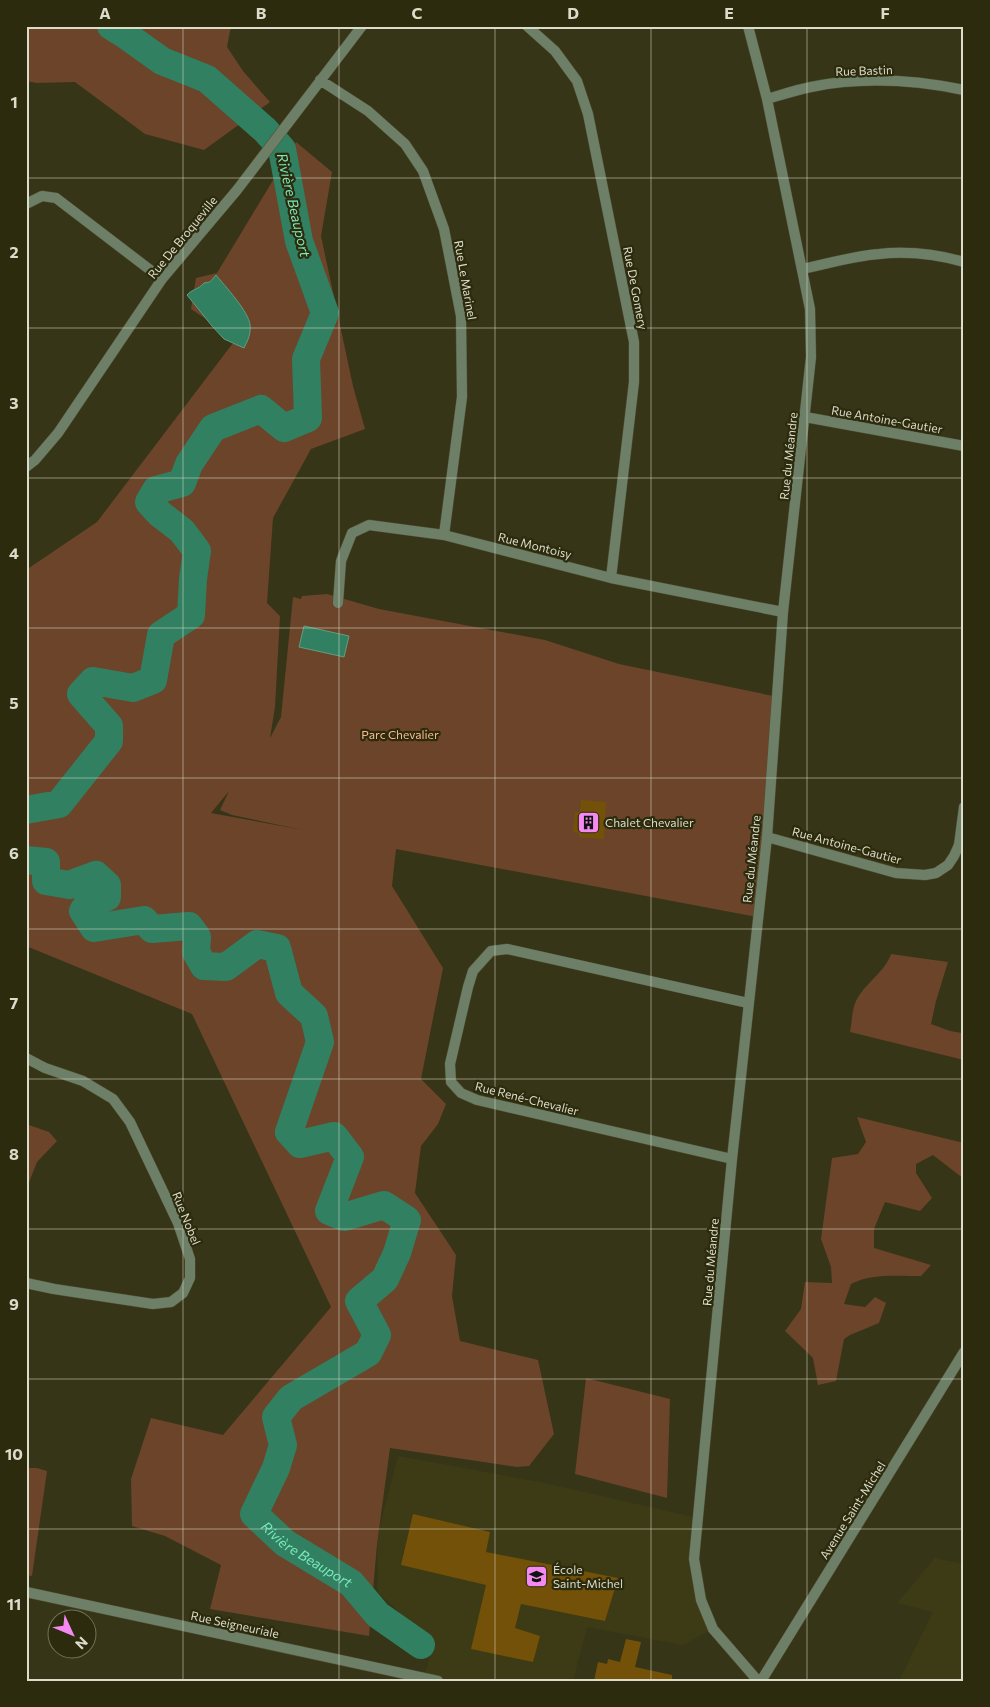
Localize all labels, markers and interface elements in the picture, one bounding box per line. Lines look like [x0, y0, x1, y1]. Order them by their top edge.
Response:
text: A [99, 3, 111, 22]
text: B [256, 3, 267, 22]
text: C [412, 3, 423, 22]
text: D [567, 3, 579, 22]
text: E [724, 3, 734, 22]
text: F [880, 3, 890, 22]
street label: Rue Bastin [835, 62, 893, 78]
text: 1 [10, 92, 18, 111]
water label: Rivière Beauport [274, 151, 314, 259]
street label: Rue De Broqueville [145, 193, 219, 281]
street label: Rue Le Marinel [452, 239, 480, 321]
text: 2 [9, 242, 19, 261]
street label: Rue De Gomery [621, 245, 651, 331]
text: 3 [9, 393, 19, 412]
street label: Rue Antoine-Gautier [830, 402, 944, 436]
street label: Rue du Méandre [776, 411, 800, 501]
street label: Rue Montoisy [497, 529, 573, 561]
text: 4 [9, 543, 19, 562]
text: 5 [9, 693, 19, 712]
park label: Parc Chevalier [361, 727, 439, 741]
building icon: Chalet Chevalier [577, 810, 601, 834]
street label: Rue du Méandre [739, 814, 763, 904]
place label: Chalet Chevalier [605, 815, 694, 829]
street label: Rue Antoine-Gautier [791, 824, 903, 866]
text: 6 [9, 843, 19, 862]
text: 7 [10, 993, 19, 1012]
street label: Rue René-Chevalier [474, 1078, 581, 1118]
text: 8 [9, 1144, 19, 1163]
street label: Rue Nobel [170, 1189, 204, 1247]
street label: Rue du Méandre [699, 1218, 721, 1306]
text: 9 [9, 1294, 19, 1313]
text: 10 [5, 1444, 23, 1463]
street label: Avenue Saint-Michel [816, 1459, 888, 1561]
water label: Rivière Beauport [258, 1517, 356, 1591]
place label: École Saint-Michel [553, 1562, 623, 1590]
school or university icon: École Saint-Michel [525, 1564, 549, 1588]
text: 11 [7, 1594, 21, 1613]
street label: Rue Seigneuriale [190, 1608, 280, 1640]
north arrow [48, 1610, 98, 1660]
text: N [72, 1634, 91, 1653]

